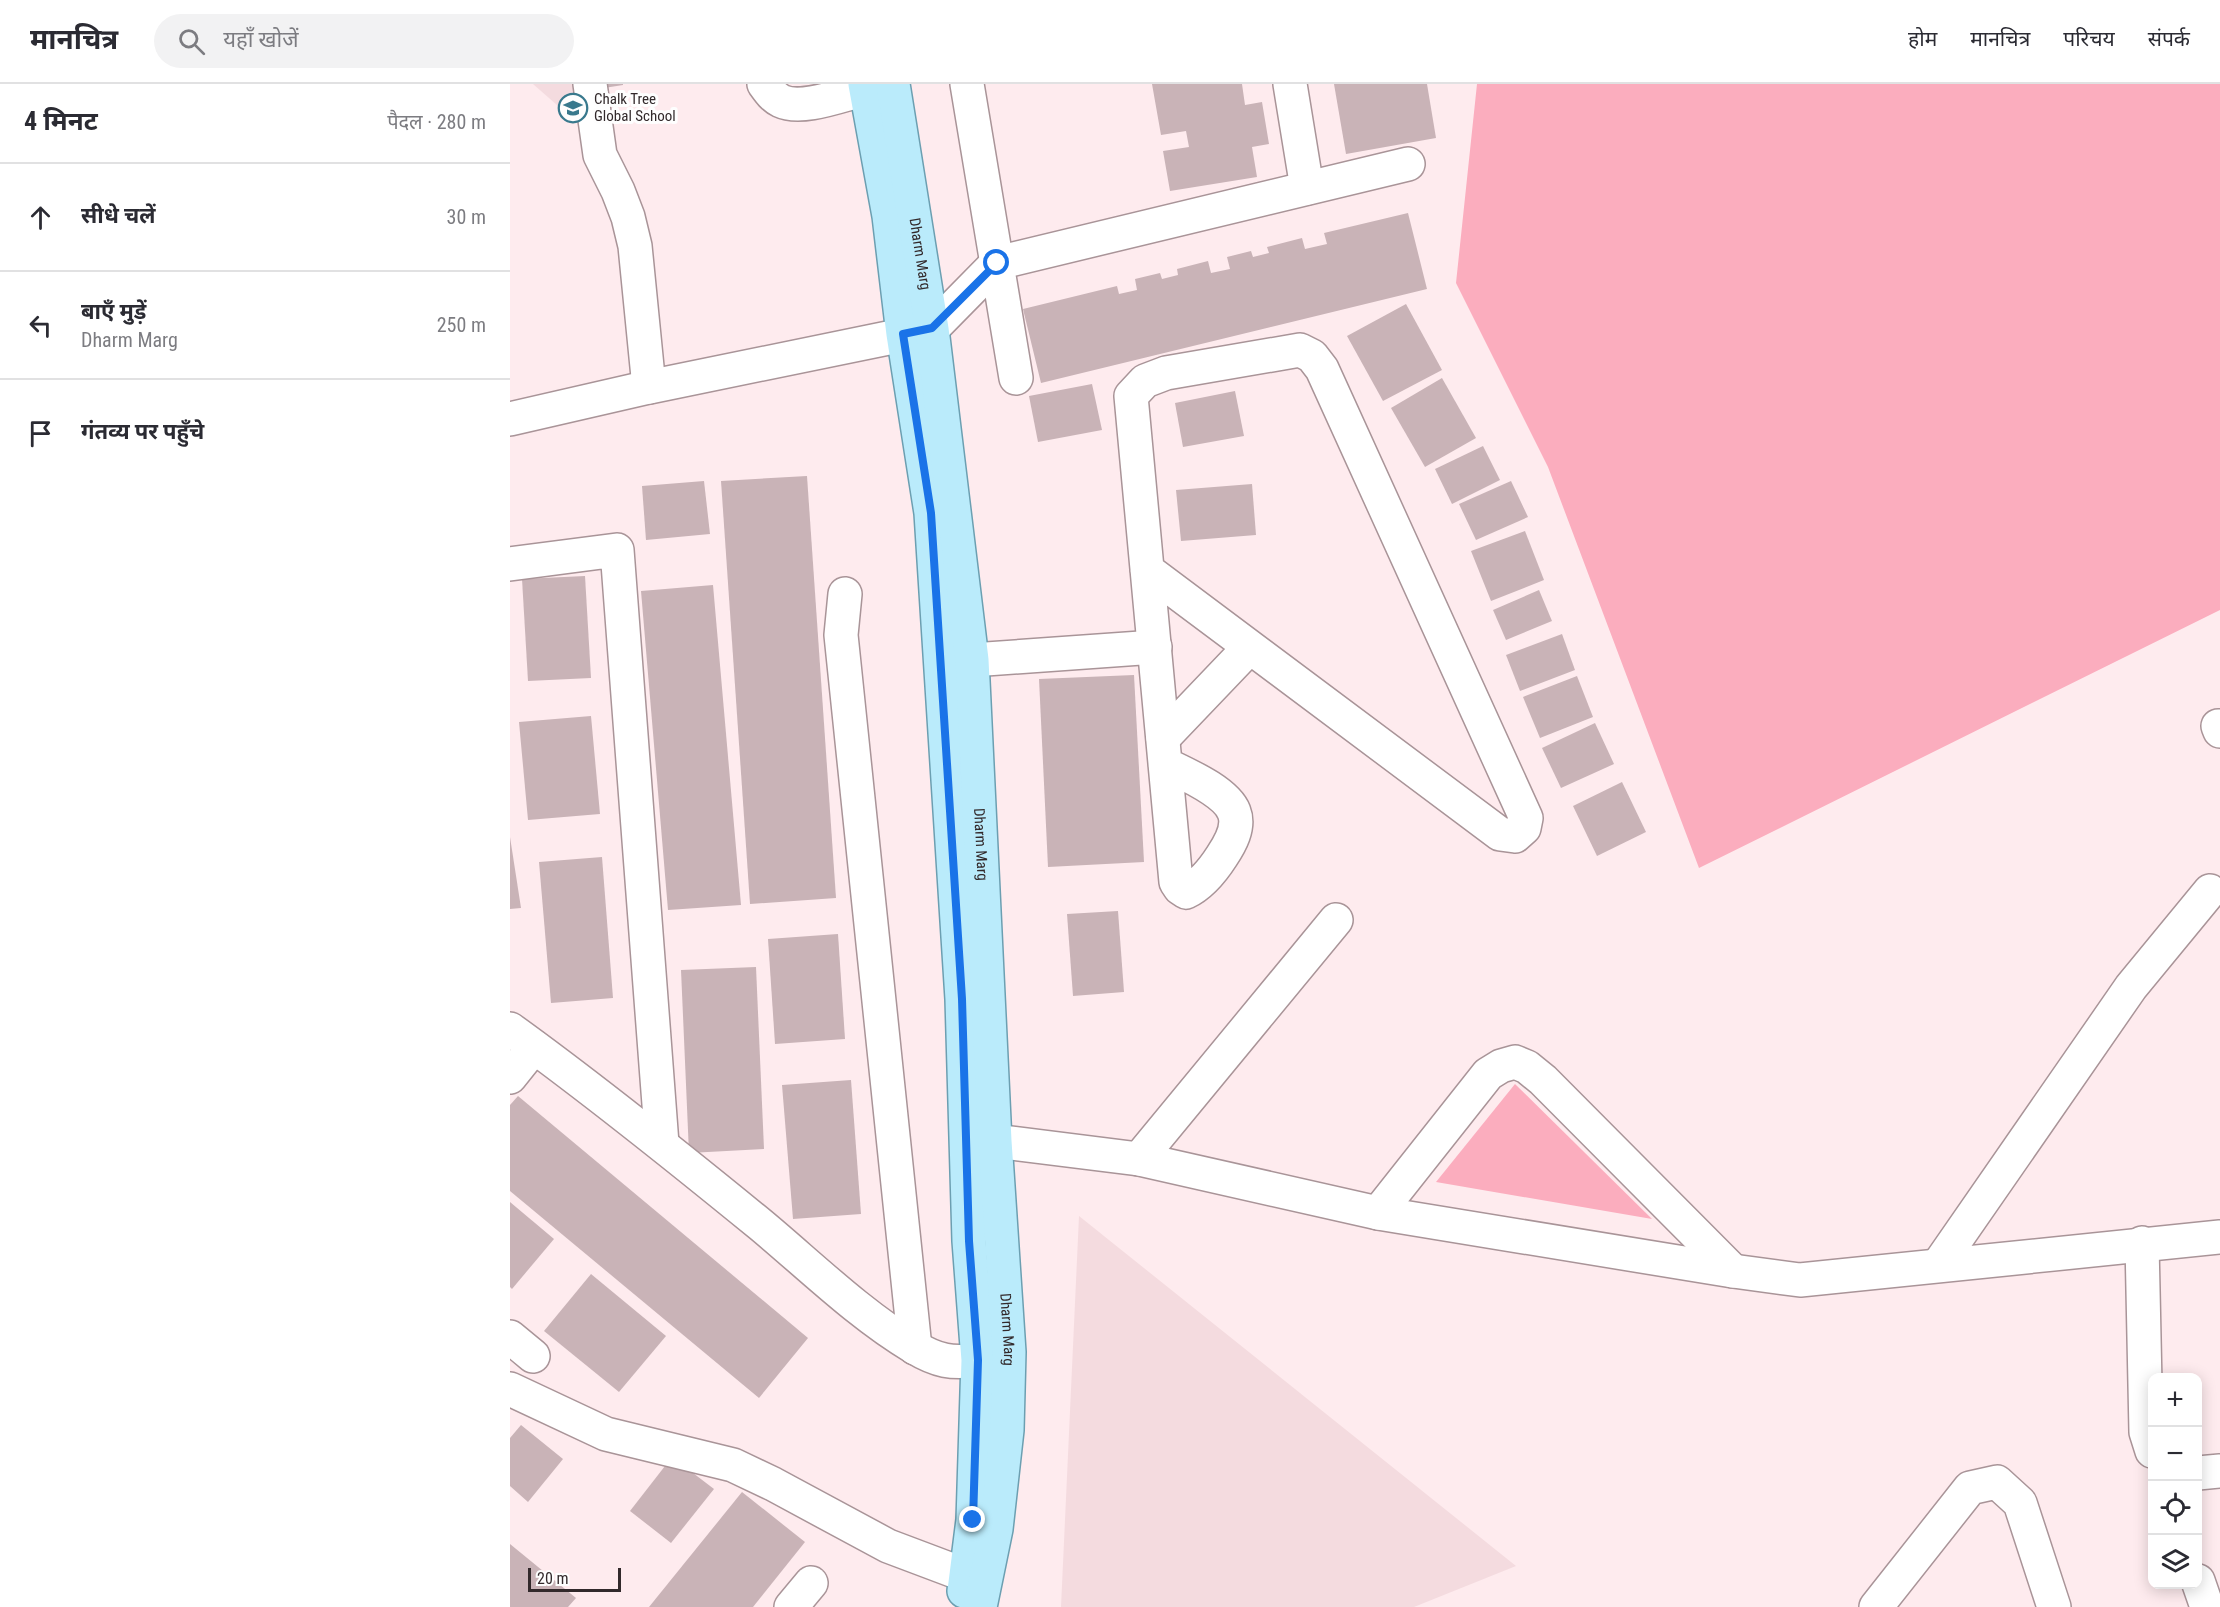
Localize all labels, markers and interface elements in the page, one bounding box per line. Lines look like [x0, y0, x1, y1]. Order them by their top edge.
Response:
search box [154, 14, 574, 68]
text: मानचित्र [30, 23, 118, 56]
icon: search [175, 25, 208, 58]
text: यहाँ खोजें [223, 27, 298, 52]
text: होम [1908, 27, 1937, 51]
text: मानचित्र [1970, 27, 2030, 51]
text: परिचय [2063, 27, 2115, 51]
text: संपर्क [2148, 27, 2190, 51]
place label: Chalk Tree Global School [594, 90, 676, 125]
school or university icon: Chalk Tree Global School [557, 92, 589, 124]
text: 4 मिनट [24, 106, 98, 136]
text: पैदल · 280 m [387, 110, 486, 134]
icon: ahead [24, 201, 57, 234]
text: सीधे चलें [81, 203, 155, 228]
text: 30 m [447, 205, 486, 229]
street label: Dharm Marg [905, 217, 935, 291]
route start [983, 249, 1009, 275]
text: बाएँ मुड़ें [81, 299, 146, 324]
icon: left [24, 309, 57, 342]
text: 250 m [437, 313, 486, 337]
text: Dharm Marg [81, 328, 178, 352]
icon: arrive [24, 417, 57, 450]
text: गंतव्य पर पहुँचे [81, 419, 204, 444]
street label: Dharm Marg [970, 808, 992, 881]
street label: Dharm Marg [996, 1293, 1018, 1366]
map controls [2148, 1373, 2202, 1589]
button: + [2148, 1373, 2202, 1427]
button: − [2148, 1427, 2202, 1481]
button: locate [2148, 1481, 2202, 1535]
route end [959, 1506, 985, 1532]
button: layers [2148, 1535, 2202, 1589]
scale bar [528, 1565, 621, 1592]
text: 20 m [537, 1569, 569, 1588]

